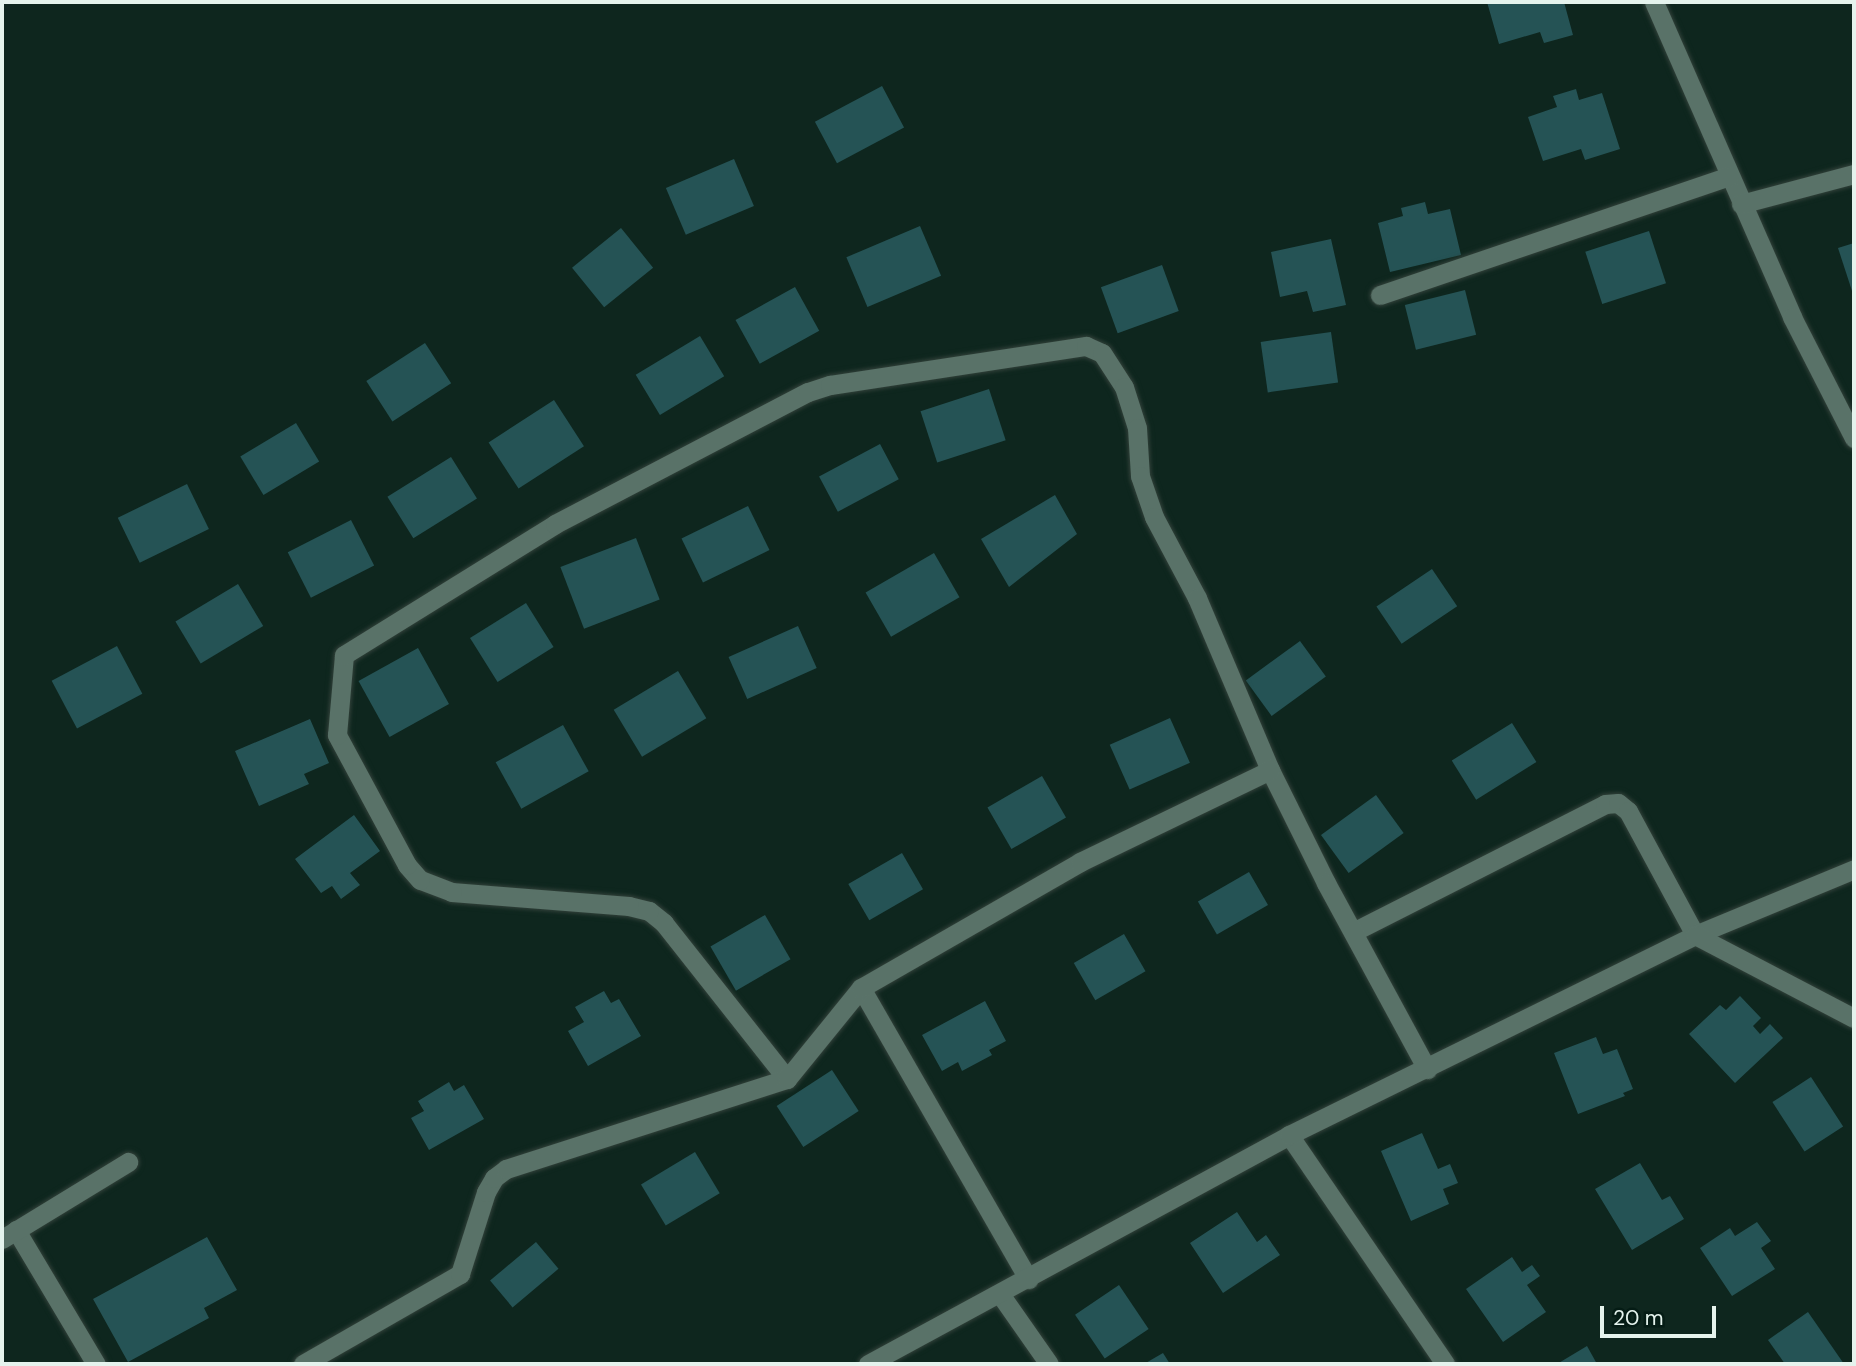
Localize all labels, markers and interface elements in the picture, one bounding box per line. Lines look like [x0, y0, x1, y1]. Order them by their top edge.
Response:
scale bar [1604, 1292, 1720, 1336]
text: 20 m [1613, 1304, 1664, 1332]

